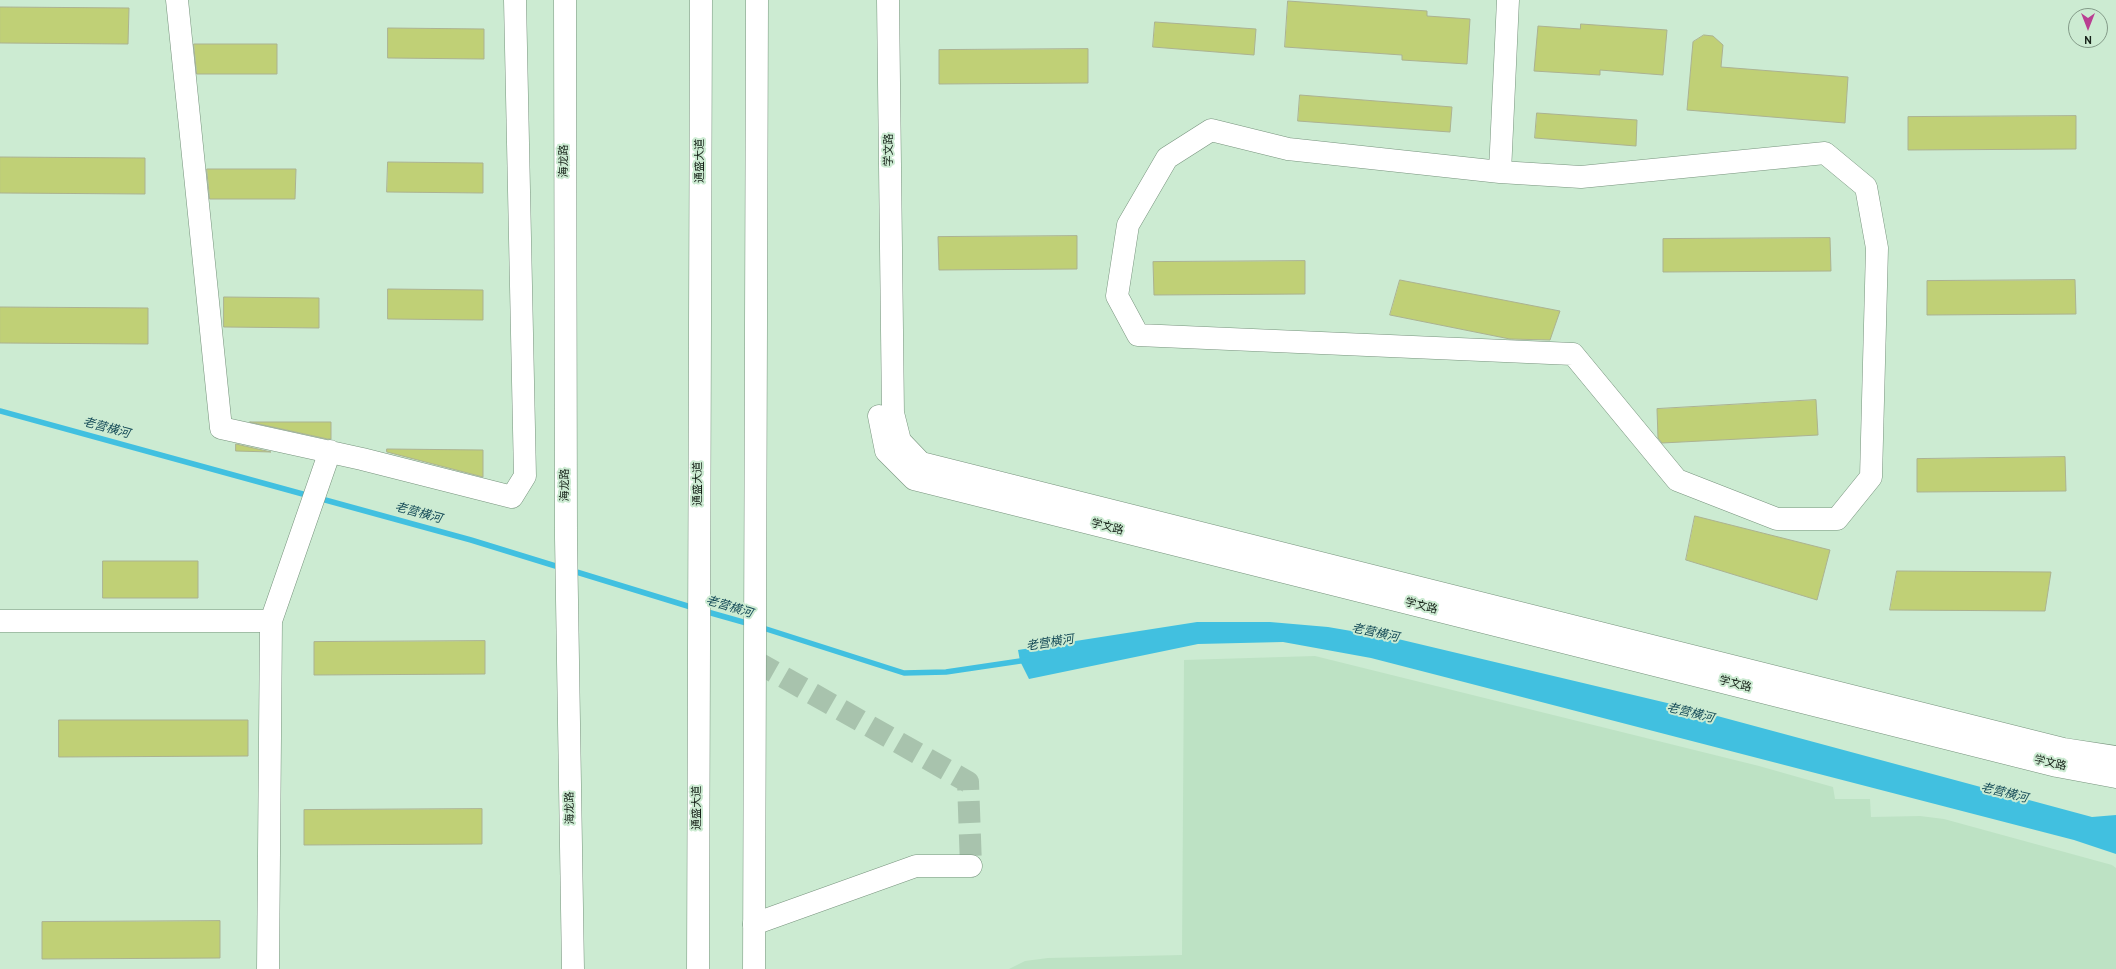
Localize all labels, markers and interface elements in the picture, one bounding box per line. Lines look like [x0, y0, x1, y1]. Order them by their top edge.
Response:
north arrow [2068, 8, 2108, 48]
text: N [2084, 32, 2092, 46]
street label: 学文路 [883, 134, 897, 166]
street label: 通盛大道 [694, 139, 708, 183]
street label: 海龙路 [558, 145, 572, 177]
water label: 老营横河 [81, 416, 131, 442]
street label: 通盛大道 [692, 462, 706, 506]
street label: 海龙路 [559, 469, 573, 501]
water label: 老营横河 [393, 501, 443, 527]
street label: 学文路 [1089, 518, 1125, 538]
water label: 老营横河 [704, 594, 754, 622]
street label: 学文路 [1403, 597, 1439, 617]
water label: 老营横河 [1350, 622, 1400, 646]
water label: 老营横河 [1025, 633, 1075, 655]
street label: 学文路 [1717, 675, 1753, 695]
water label: 老营横河 [1665, 701, 1715, 727]
street label: 学文路 [2032, 754, 2068, 774]
water label: 老营横河 [1979, 781, 2029, 807]
street label: 通盛大道 [691, 786, 705, 830]
street label: 海龙路 [564, 791, 578, 825]

